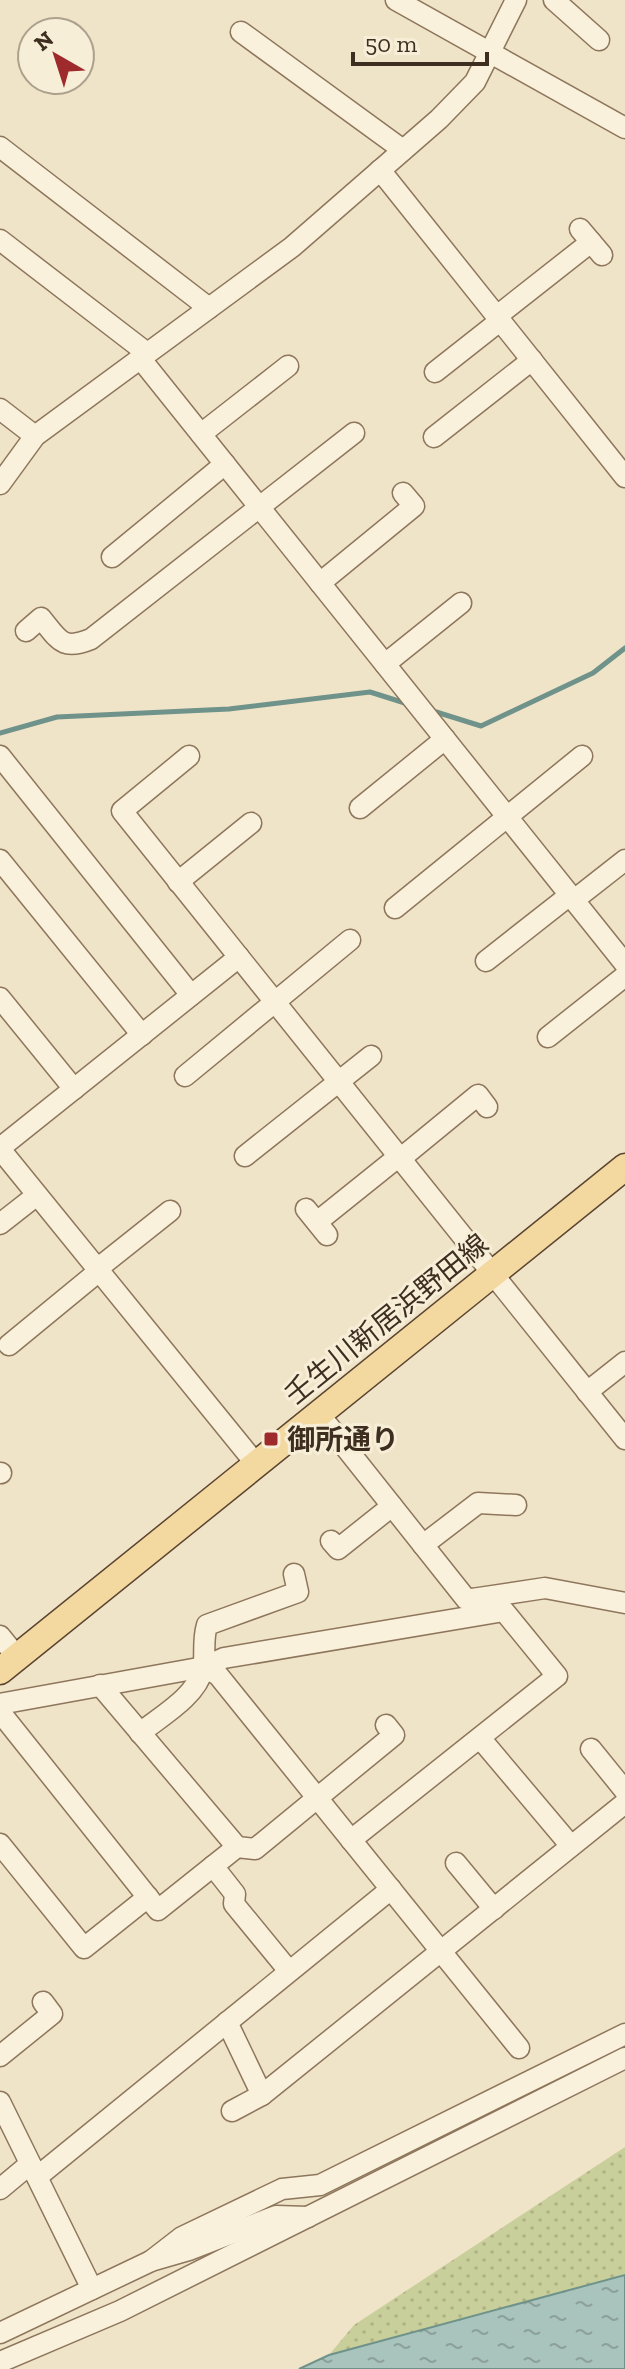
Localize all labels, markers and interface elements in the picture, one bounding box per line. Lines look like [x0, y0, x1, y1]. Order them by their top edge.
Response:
north arrow [16, 16, 96, 96]
scale bar [353, 16, 487, 66]
text: N [29, 25, 59, 57]
text: 50 m [365, 29, 418, 58]
street label: 壬生川新居浜野田線 [278, 1227, 495, 1412]
place label: 御所通り [287, 1423, 399, 1456]
marker: 御所通り [262, 1430, 280, 1448]

